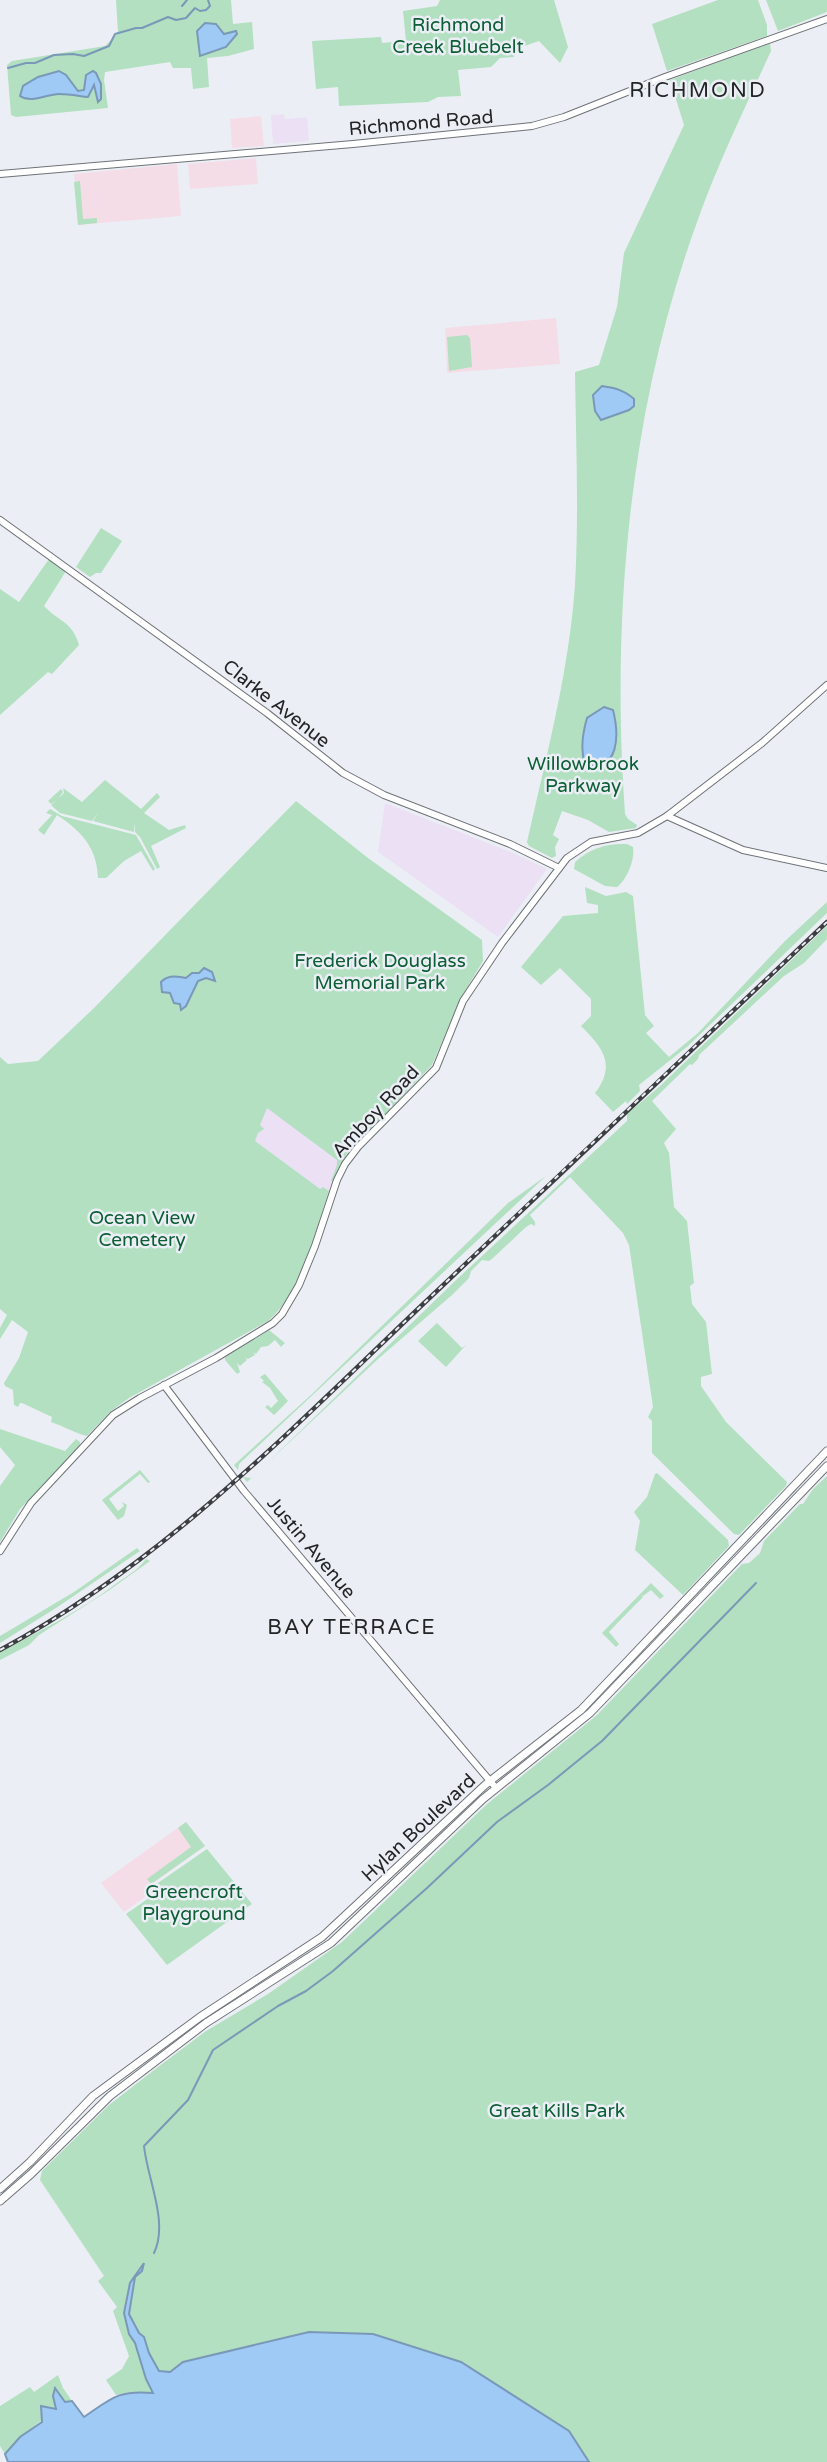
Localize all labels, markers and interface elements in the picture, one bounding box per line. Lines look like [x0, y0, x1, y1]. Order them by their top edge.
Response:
park label: Richmond Creek Bluebelt [392, 14, 524, 58]
district label: RICHMOND [629, 78, 767, 103]
street label: Richmond Road [348, 106, 494, 140]
street label: Clarke Avenue [218, 655, 334, 752]
park label: Willowbrook Parkway [527, 753, 639, 797]
park label: Frederick Douglass Memorial Park [294, 950, 466, 994]
street label: Amboy Road [328, 1061, 424, 1162]
park label: Ocean View Cemetery [89, 1207, 195, 1251]
street label: Justin Avenue [262, 1492, 360, 1603]
district label: BAY TERRACE [267, 1615, 437, 1640]
street label: Hylan Boulevard [357, 1769, 480, 1886]
park label: Greencroft Playground [142, 1881, 246, 1925]
park label: Great Kills Park [489, 2100, 625, 2122]

